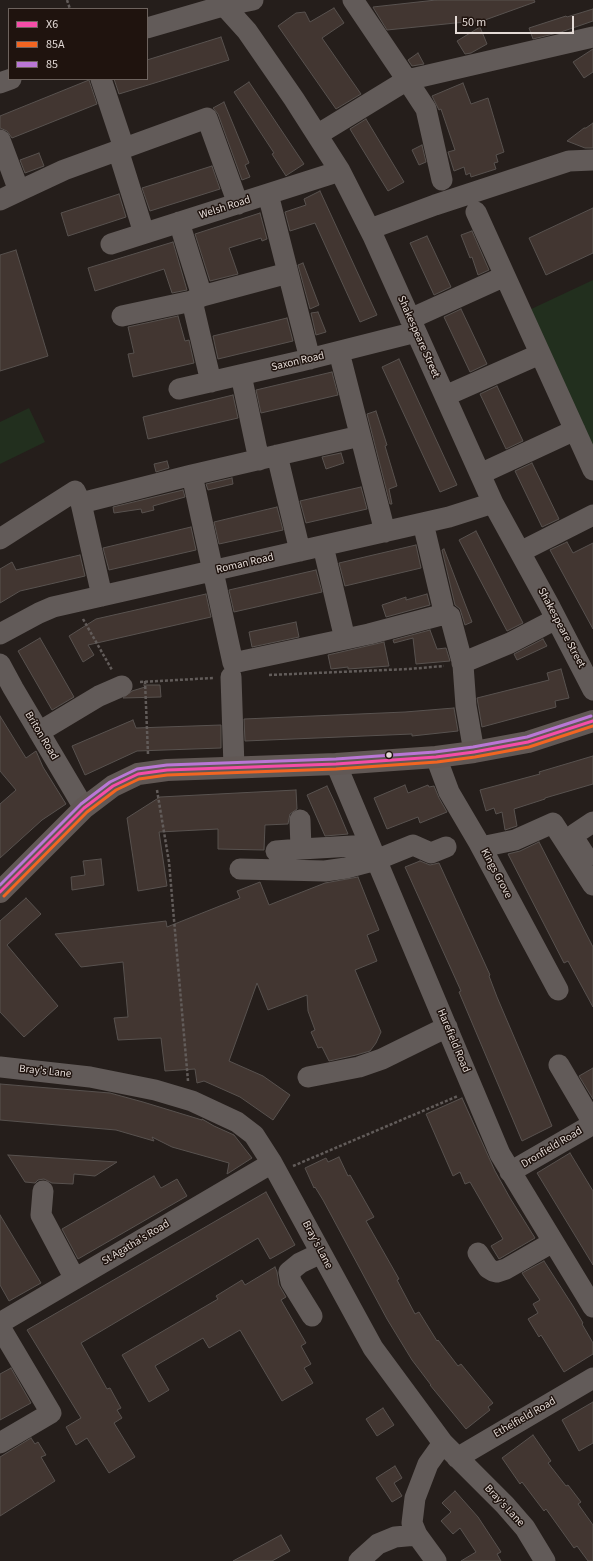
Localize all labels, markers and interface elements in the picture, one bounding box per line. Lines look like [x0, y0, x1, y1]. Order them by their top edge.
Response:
legend [8, 8, 148, 80]
scale bar [457, 8, 576, 34]
text: 50 m [462, 14, 486, 31]
text: X6 [46, 16, 58, 33]
text: 85A [46, 36, 64, 53]
text: 85 [46, 56, 58, 73]
street label: Welsh Road [198, 193, 252, 223]
street label: Shakespeare Street [394, 294, 442, 380]
street label: Saxon Road [270, 350, 326, 374]
street label: Roman Road [215, 551, 275, 577]
street label: Shakespeare Street [534, 586, 588, 670]
street label: Briton Road [21, 709, 61, 763]
unlabelled marker [384, 750, 394, 760]
street label: Kings Grove [477, 847, 515, 901]
street label: Harefield Road [434, 1007, 472, 1075]
street label: Bray's Lane [18, 1063, 72, 1081]
street label: Dronfield Road [519, 1125, 585, 1171]
street label: St Agatha's Road [100, 1218, 172, 1268]
street label: Bray's Lane [299, 1219, 335, 1271]
street label: Ethelfield Road [492, 1395, 558, 1441]
street label: Bray's Lane [481, 1482, 527, 1530]

